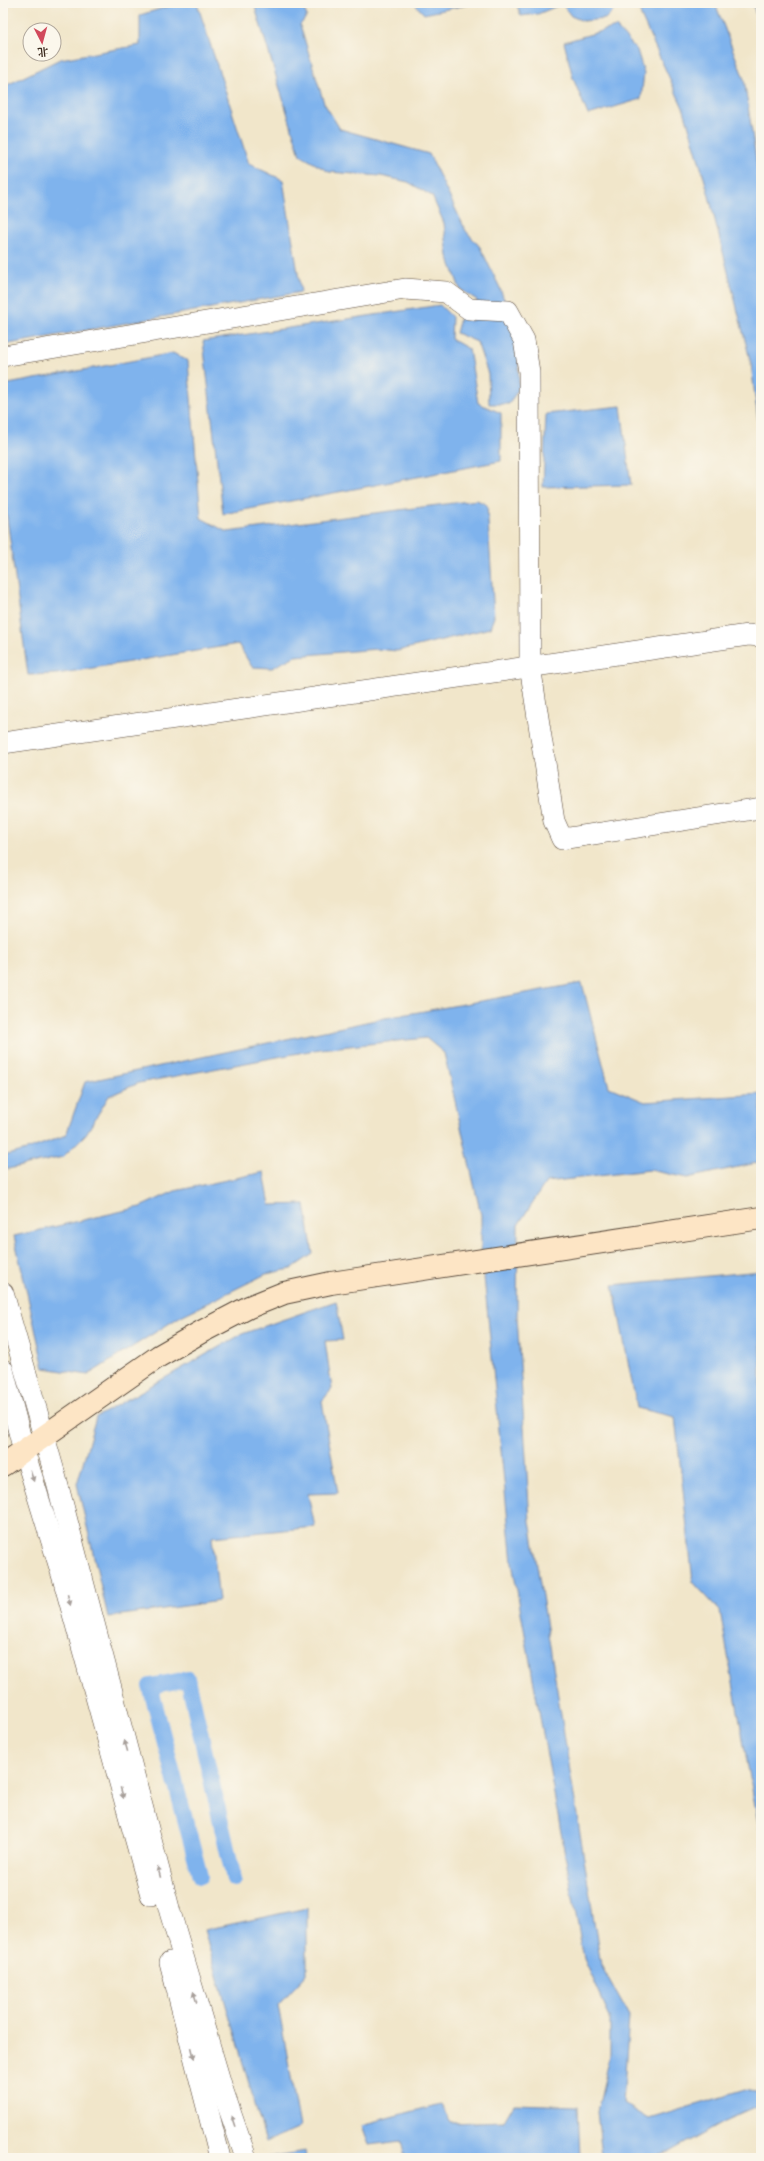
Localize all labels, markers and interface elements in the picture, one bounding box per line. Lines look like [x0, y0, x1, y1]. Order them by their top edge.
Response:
north arrow [22, 22, 62, 62]
text: 北 [37, 43, 49, 58]
one-way arrow [29, 1470, 35, 1482]
one-way arrow [66, 1594, 72, 1606]
one-way arrow [123, 1740, 129, 1752]
one-way arrow [119, 1787, 125, 1799]
one-way arrow [156, 1866, 162, 1878]
one-way arrow [192, 1991, 198, 2003]
one-way arrow [190, 2048, 196, 2060]
one-way arrow [230, 2115, 236, 2127]

